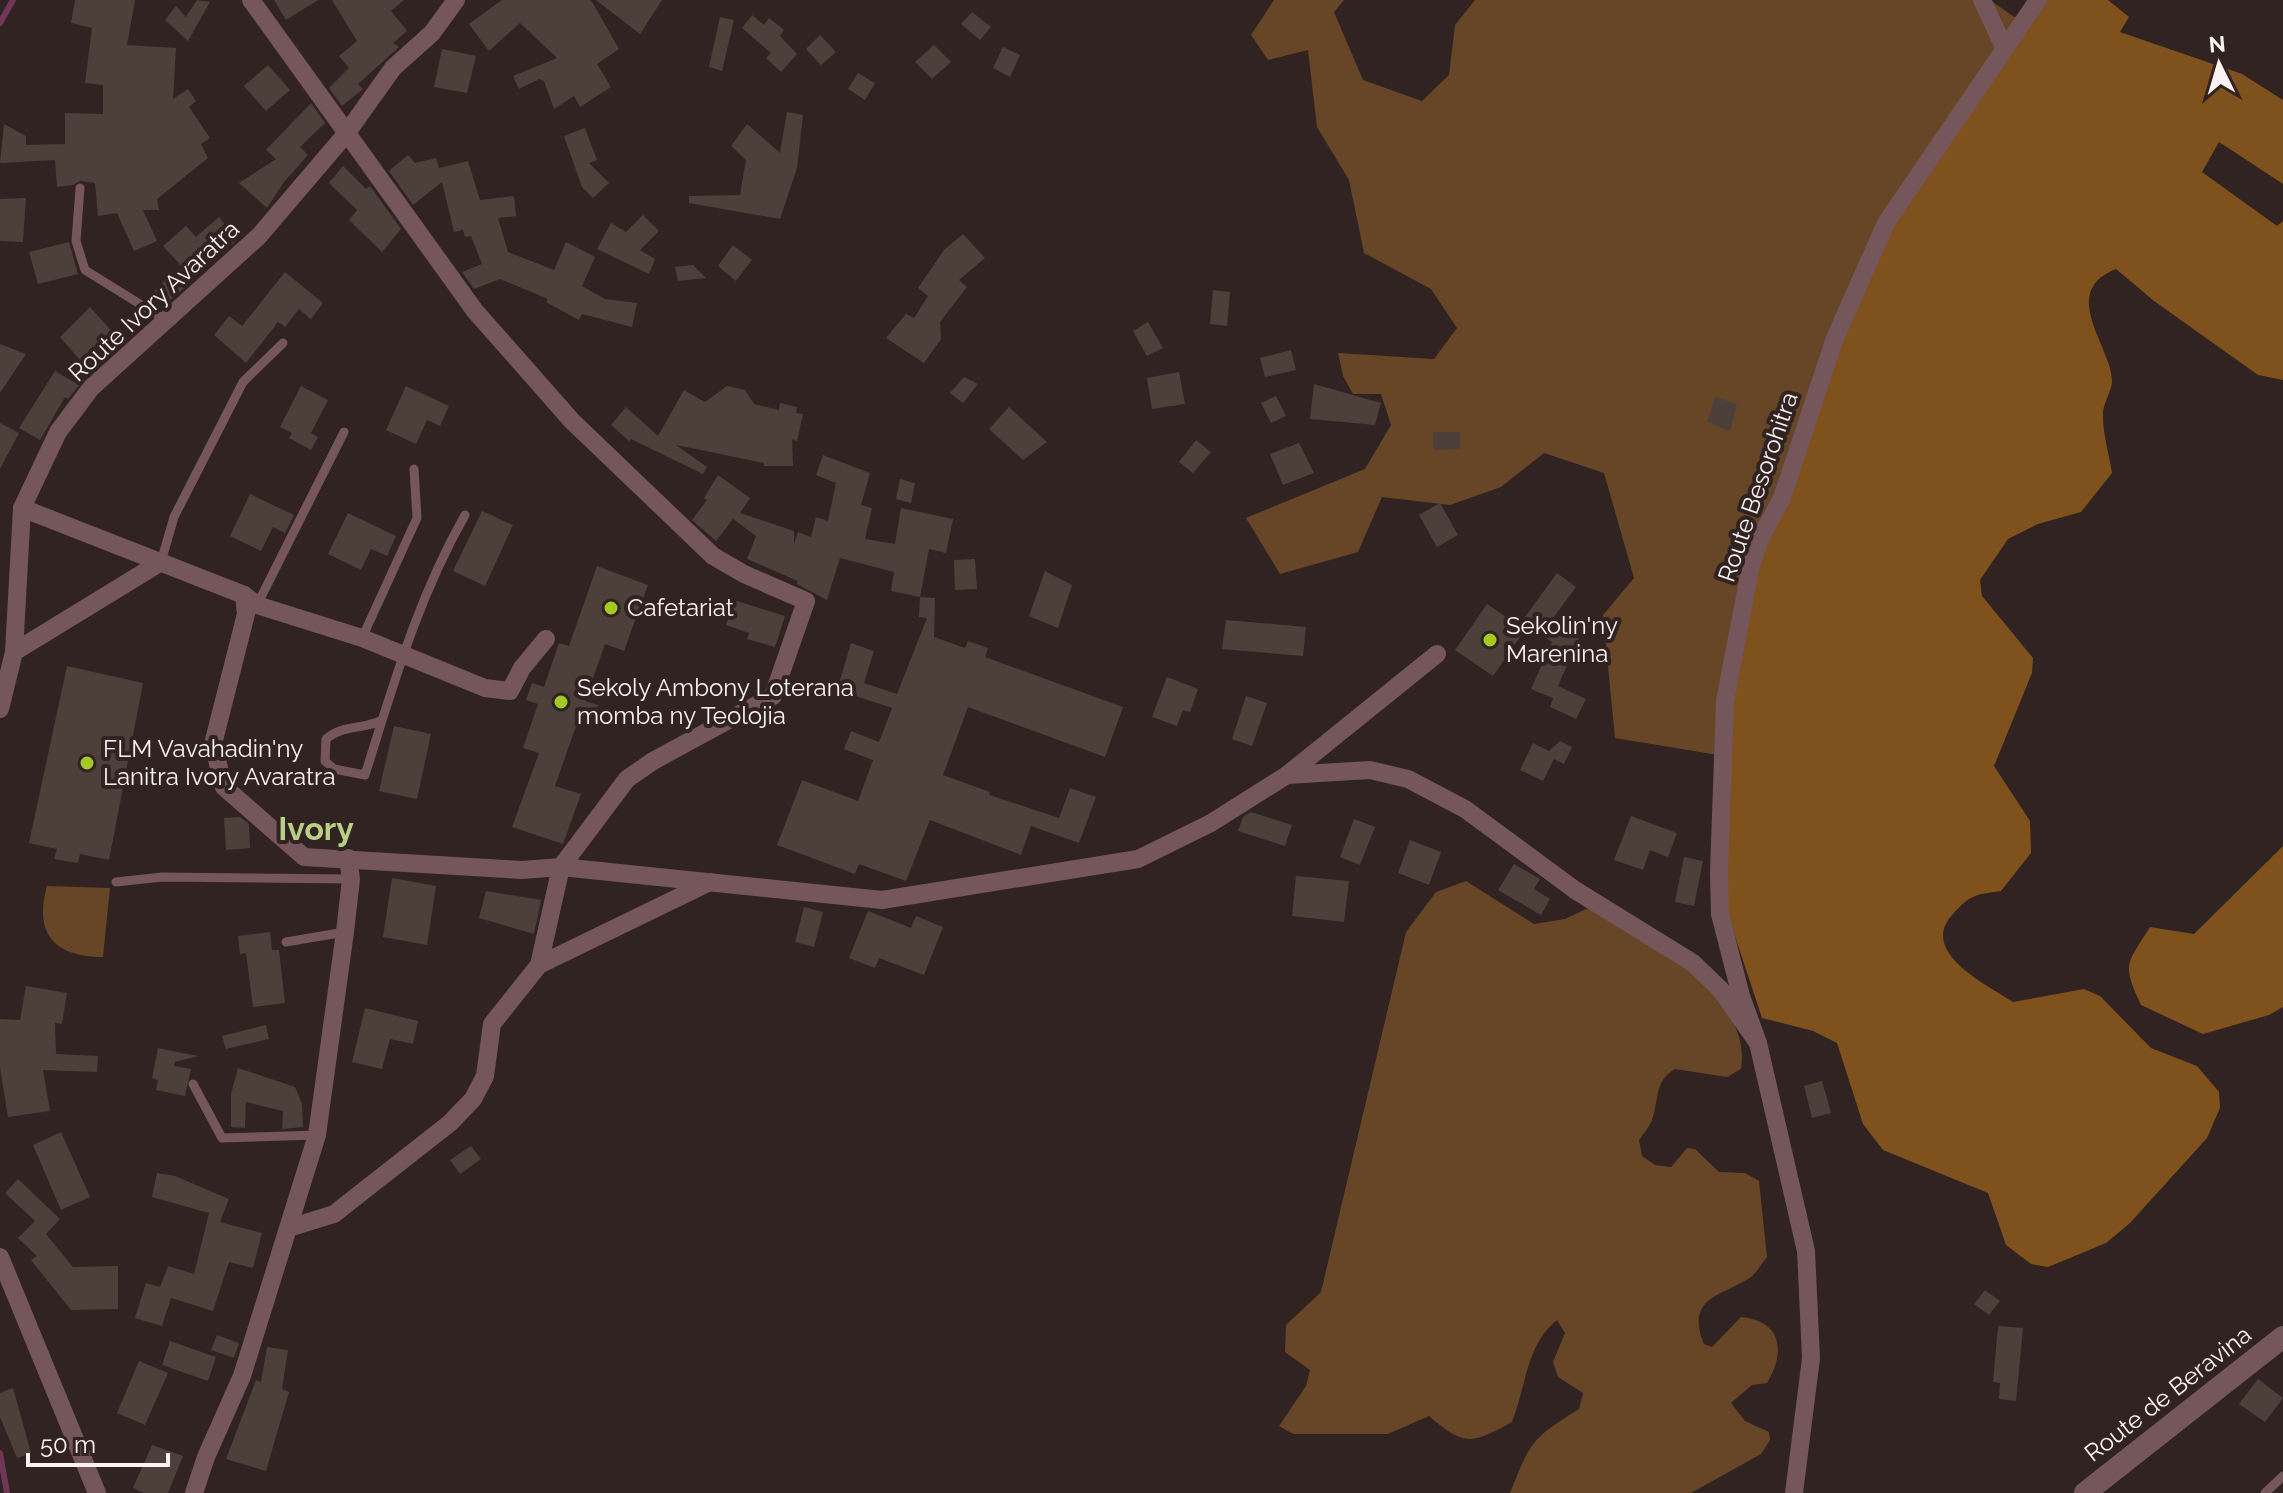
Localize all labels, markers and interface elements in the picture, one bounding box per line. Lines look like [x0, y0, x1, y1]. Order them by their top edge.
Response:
north arrow [2179, 24, 2259, 104]
text: N [2208, 30, 2227, 58]
street label: Route Ivory Avaratra [62, 214, 245, 387]
street label: Route Besorohitra [1711, 388, 1804, 586]
place label: Cafetariat [627, 593, 734, 622]
marker: Cafetariat [602, 599, 620, 617]
place label: Sekolin'ny Marenina [1506, 611, 1618, 668]
marker: Sekolin'ny Marenina [1481, 631, 1499, 649]
place label: Sekoly Ambony Loterana momba ny Teolojia [577, 673, 854, 730]
marker: Sekoly Ambony Loterana momba ny Teolojia [552, 693, 570, 711]
place label: FLM Vavahadin'ny Lanitra Ivory Avaratra [103, 734, 336, 791]
marker: FLM Vavahadin'ny Lanitra Ivory Avaratra [78, 754, 96, 772]
district label: Ivory [278, 810, 354, 847]
street label: Route de Beravina [2079, 1320, 2257, 1468]
scale bar [28, 1417, 168, 1467]
text: 50 m [40, 1430, 96, 1459]

